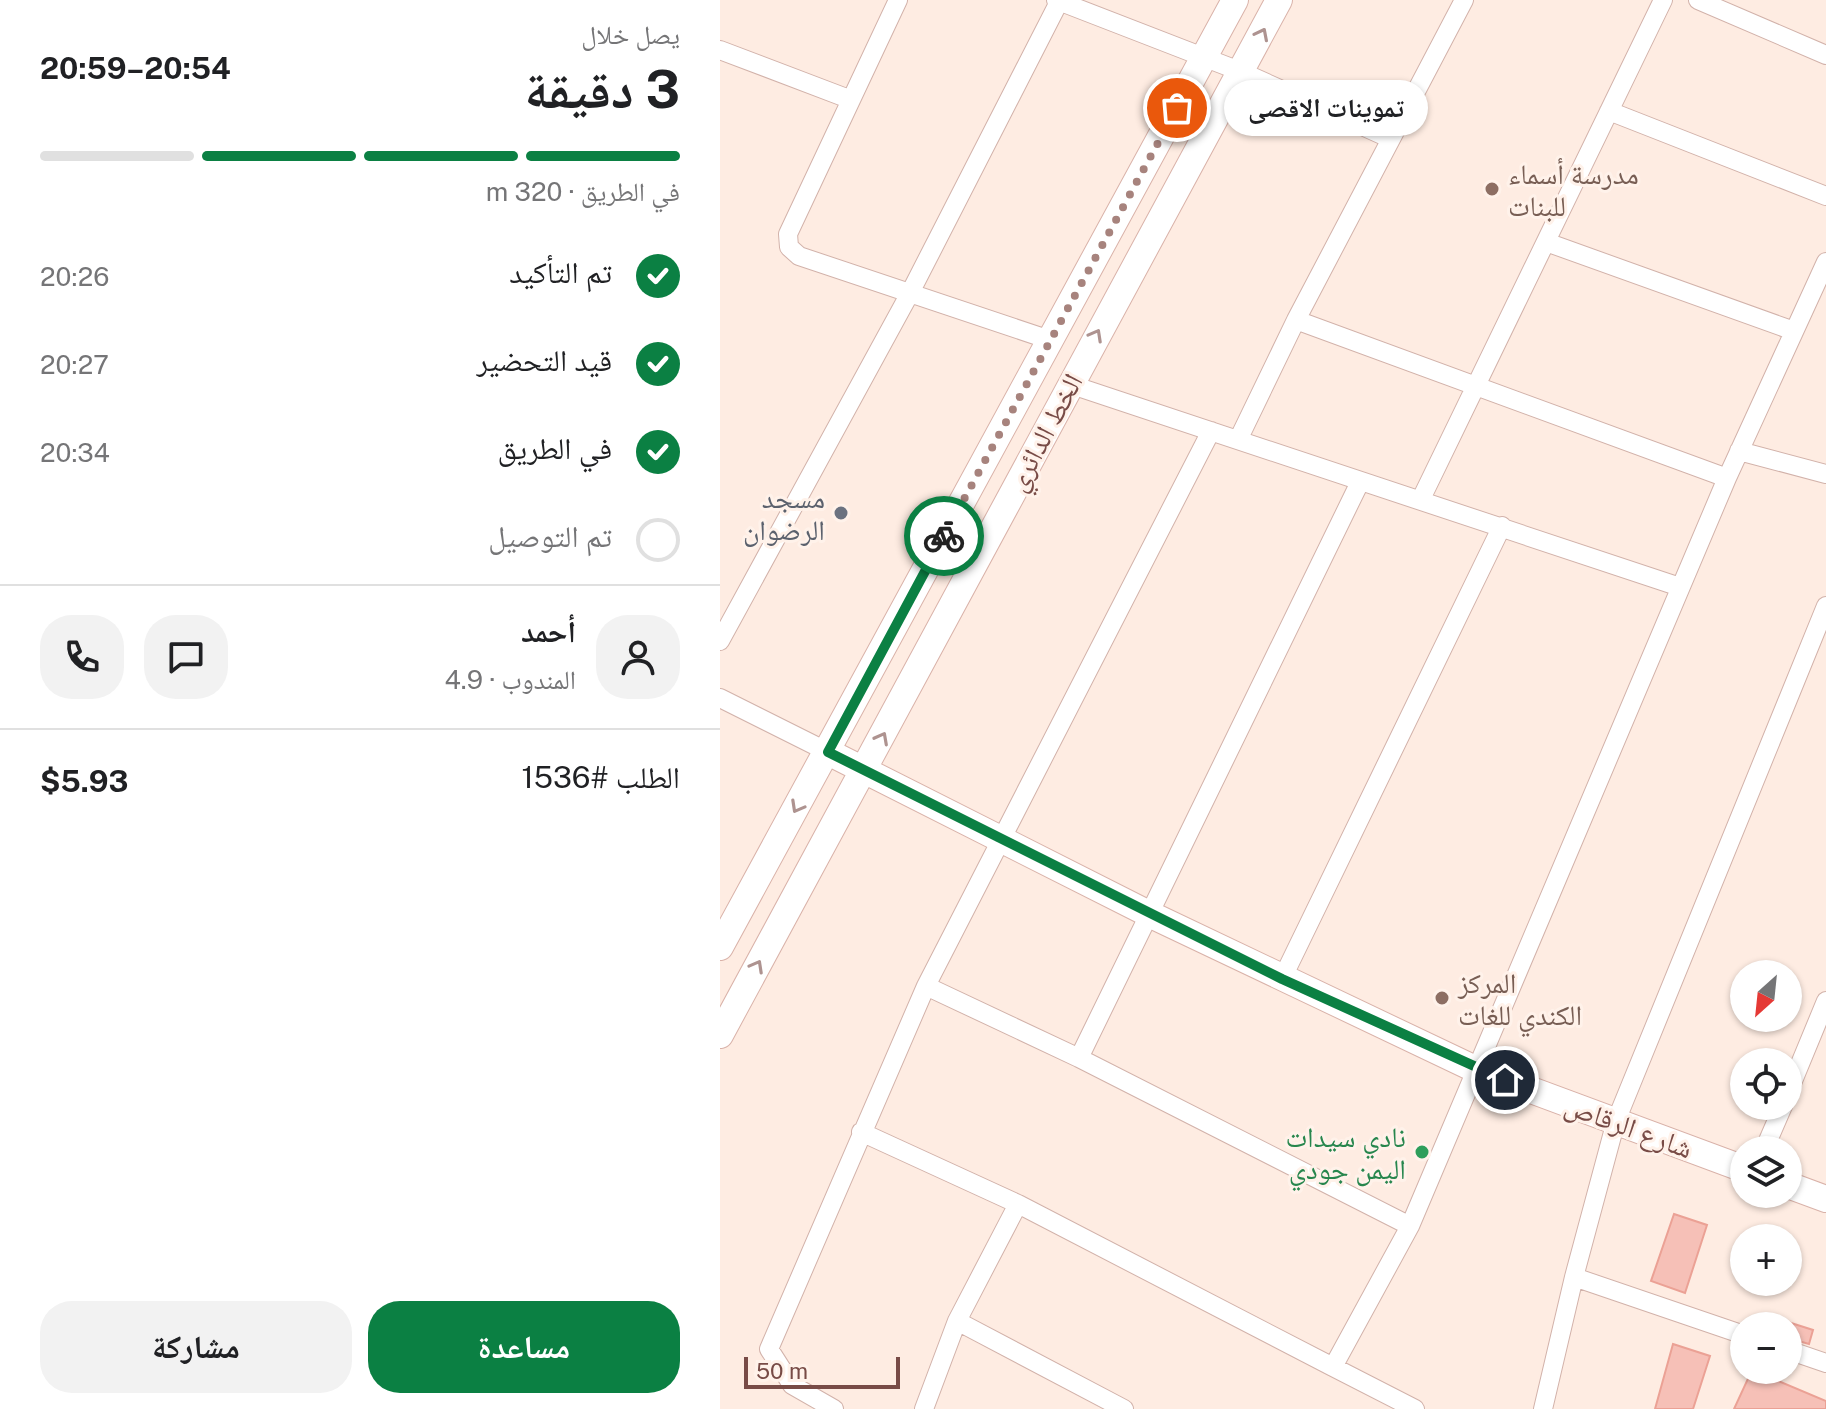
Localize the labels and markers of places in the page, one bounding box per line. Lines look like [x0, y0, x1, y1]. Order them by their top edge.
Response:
pin [1143, 74, 1211, 142]
callout: تموينات الاقصى [1225, 80, 1429, 136]
place label: مدرسة أسماء للبنات [1508, 157, 1639, 222]
marker: مدرسة أسماء للبنات [1483, 180, 1501, 198]
place label: مسجد الرضوان [743, 481, 825, 547]
marker: مسجد الرضوان [832, 504, 850, 522]
place label: المركز الكندي للغات [1457, 966, 1582, 1038]
marker: المركز الكندي للغات [1433, 989, 1451, 1007]
pin [1471, 1046, 1539, 1114]
place label: نادي سيدات اليمن جودي [1285, 1120, 1406, 1192]
marker: نادي سيدات اليمن جودي [1413, 1143, 1431, 1161]

